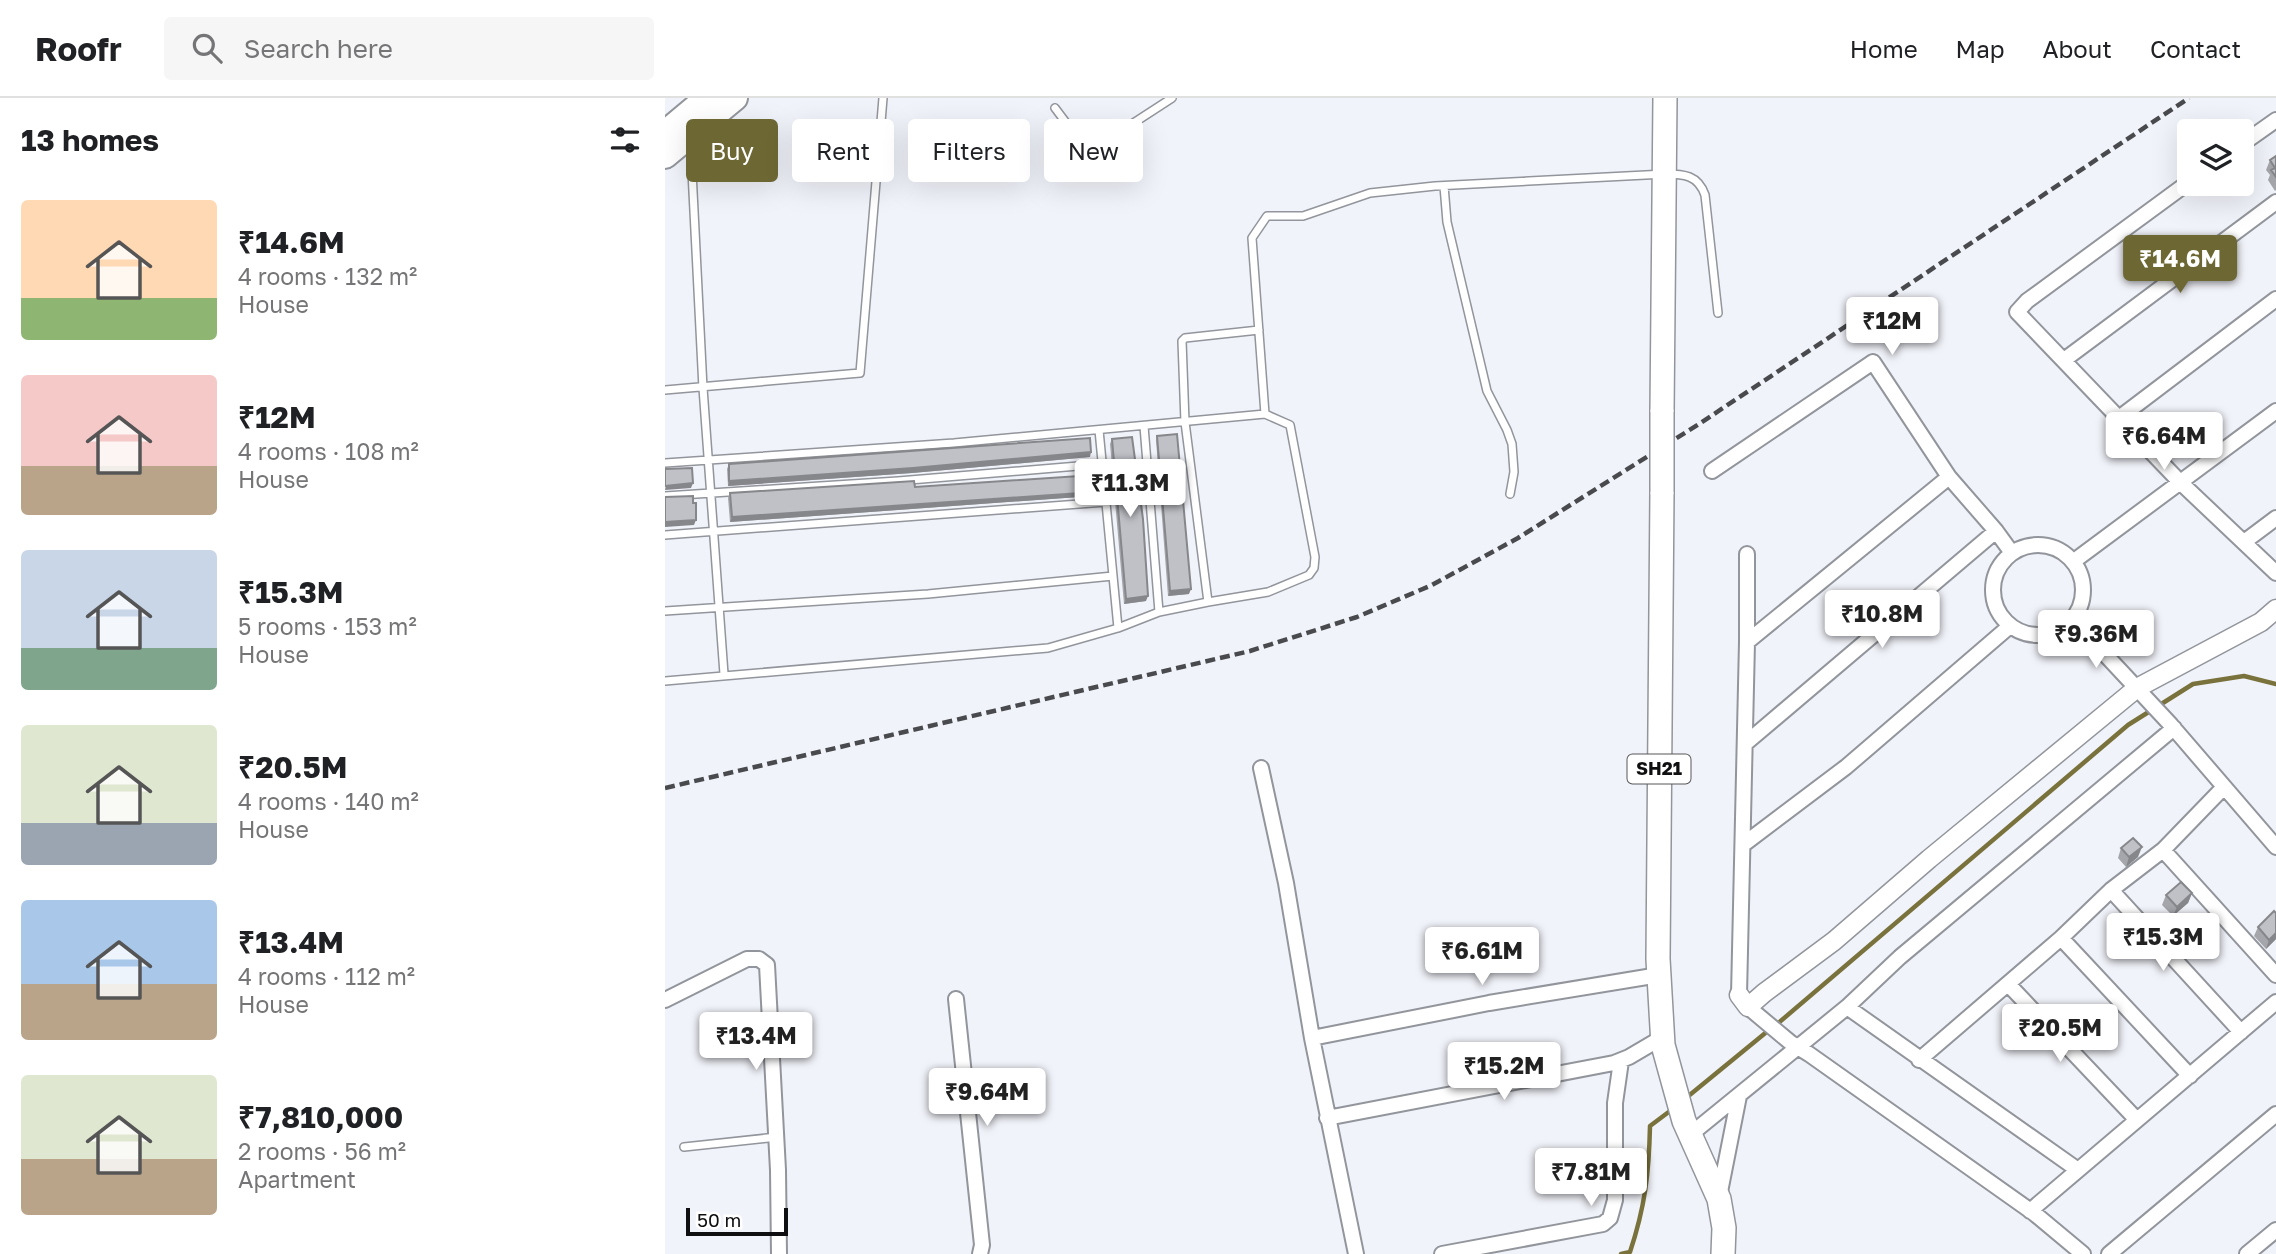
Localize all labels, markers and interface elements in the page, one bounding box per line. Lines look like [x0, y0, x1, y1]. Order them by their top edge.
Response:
search box [164, 17, 654, 80]
text: Roofr [35, 29, 122, 68]
icon: search [188, 29, 226, 67]
text: Search here [244, 33, 393, 64]
text: Home [1850, 34, 1918, 63]
text: Map [1956, 34, 2005, 63]
text: About [2043, 34, 2112, 63]
text: Contact [2150, 34, 2241, 63]
chip: Buy [686, 119, 778, 182]
chip: Rent [792, 119, 894, 182]
chip: Filters [908, 119, 1030, 182]
chip: New [1044, 119, 1143, 182]
map controls [2177, 119, 2254, 196]
button: layers [2177, 119, 2254, 196]
icon: filters [606, 121, 644, 159]
text: 13 homes [21, 122, 159, 158]
text: ₹14.6M [238, 224, 345, 260]
icon: home [77, 228, 161, 312]
pin: ₹14.6M [2123, 236, 2237, 295]
text: ₹14.6M [2139, 244, 2221, 272]
text: 4 rooms · 132 m² [238, 262, 417, 290]
text: House [238, 290, 309, 318]
pin: ₹12M [1851, 298, 1933, 357]
text: ₹12M [1862, 306, 1922, 334]
text: ₹12M [238, 399, 316, 435]
icon: home [77, 403, 161, 487]
pin: ₹6.64M [2107, 412, 2221, 472]
text: ₹6.64M [2122, 421, 2206, 449]
text: 4 rooms · 108 m² [238, 437, 419, 465]
pin: ₹11.3M [1073, 460, 1187, 519]
text: House [238, 465, 309, 493]
text: ₹11.3M [1091, 468, 1169, 496]
text: ₹15.3M [238, 574, 344, 610]
icon: home [77, 578, 161, 662]
pin: ₹10.8M [1825, 590, 1939, 650]
text: ₹10.8M [1841, 599, 1923, 627]
pin: ₹9.36M [2039, 610, 2153, 670]
text: 5 rooms · 153 m² [238, 612, 417, 640]
text: ₹9.36M [2054, 619, 2138, 647]
text: House [238, 640, 309, 668]
text: ₹20.5M [238, 749, 348, 785]
icon: home [77, 753, 161, 837]
road number: SH21 [1627, 754, 1691, 784]
text: 4 rooms · 140 m² [238, 787, 419, 815]
text: House [238, 815, 309, 843]
pin: ₹15.3M [2106, 914, 2220, 973]
text: ₹15.3M [2123, 922, 2203, 950]
text: ₹13.4M [238, 924, 344, 960]
icon: home [77, 928, 161, 1012]
pin: ₹6.61M [1425, 928, 1539, 987]
text: ₹6.61M [1441, 936, 1523, 964]
text: 4 rooms · 112 m² [238, 962, 415, 990]
text: House [238, 990, 309, 1018]
pin: ₹20.5M [2003, 1004, 2117, 1064]
pin: ₹13.4M [699, 1012, 813, 1072]
text: ₹20.5M [2018, 1013, 2102, 1041]
text: ₹13.4M [715, 1021, 797, 1049]
pin: ₹15.2M [1447, 1042, 1561, 1102]
text: ₹15.2M [1464, 1051, 1544, 1079]
pin: ₹9.64M [930, 1068, 1044, 1128]
text: ₹9.64M [945, 1077, 1029, 1105]
text: ₹7,810,000 [238, 1099, 403, 1135]
icon: home [77, 1103, 161, 1187]
text: 2 rooms · 56 m² [238, 1137, 406, 1165]
pin: ₹7.81M [1534, 1148, 1648, 1208]
text: ₹7.81M [1551, 1157, 1631, 1185]
text: Apartment [238, 1165, 356, 1193]
scale bar [686, 1205, 787, 1237]
text: 50 m [697, 1208, 741, 1231]

